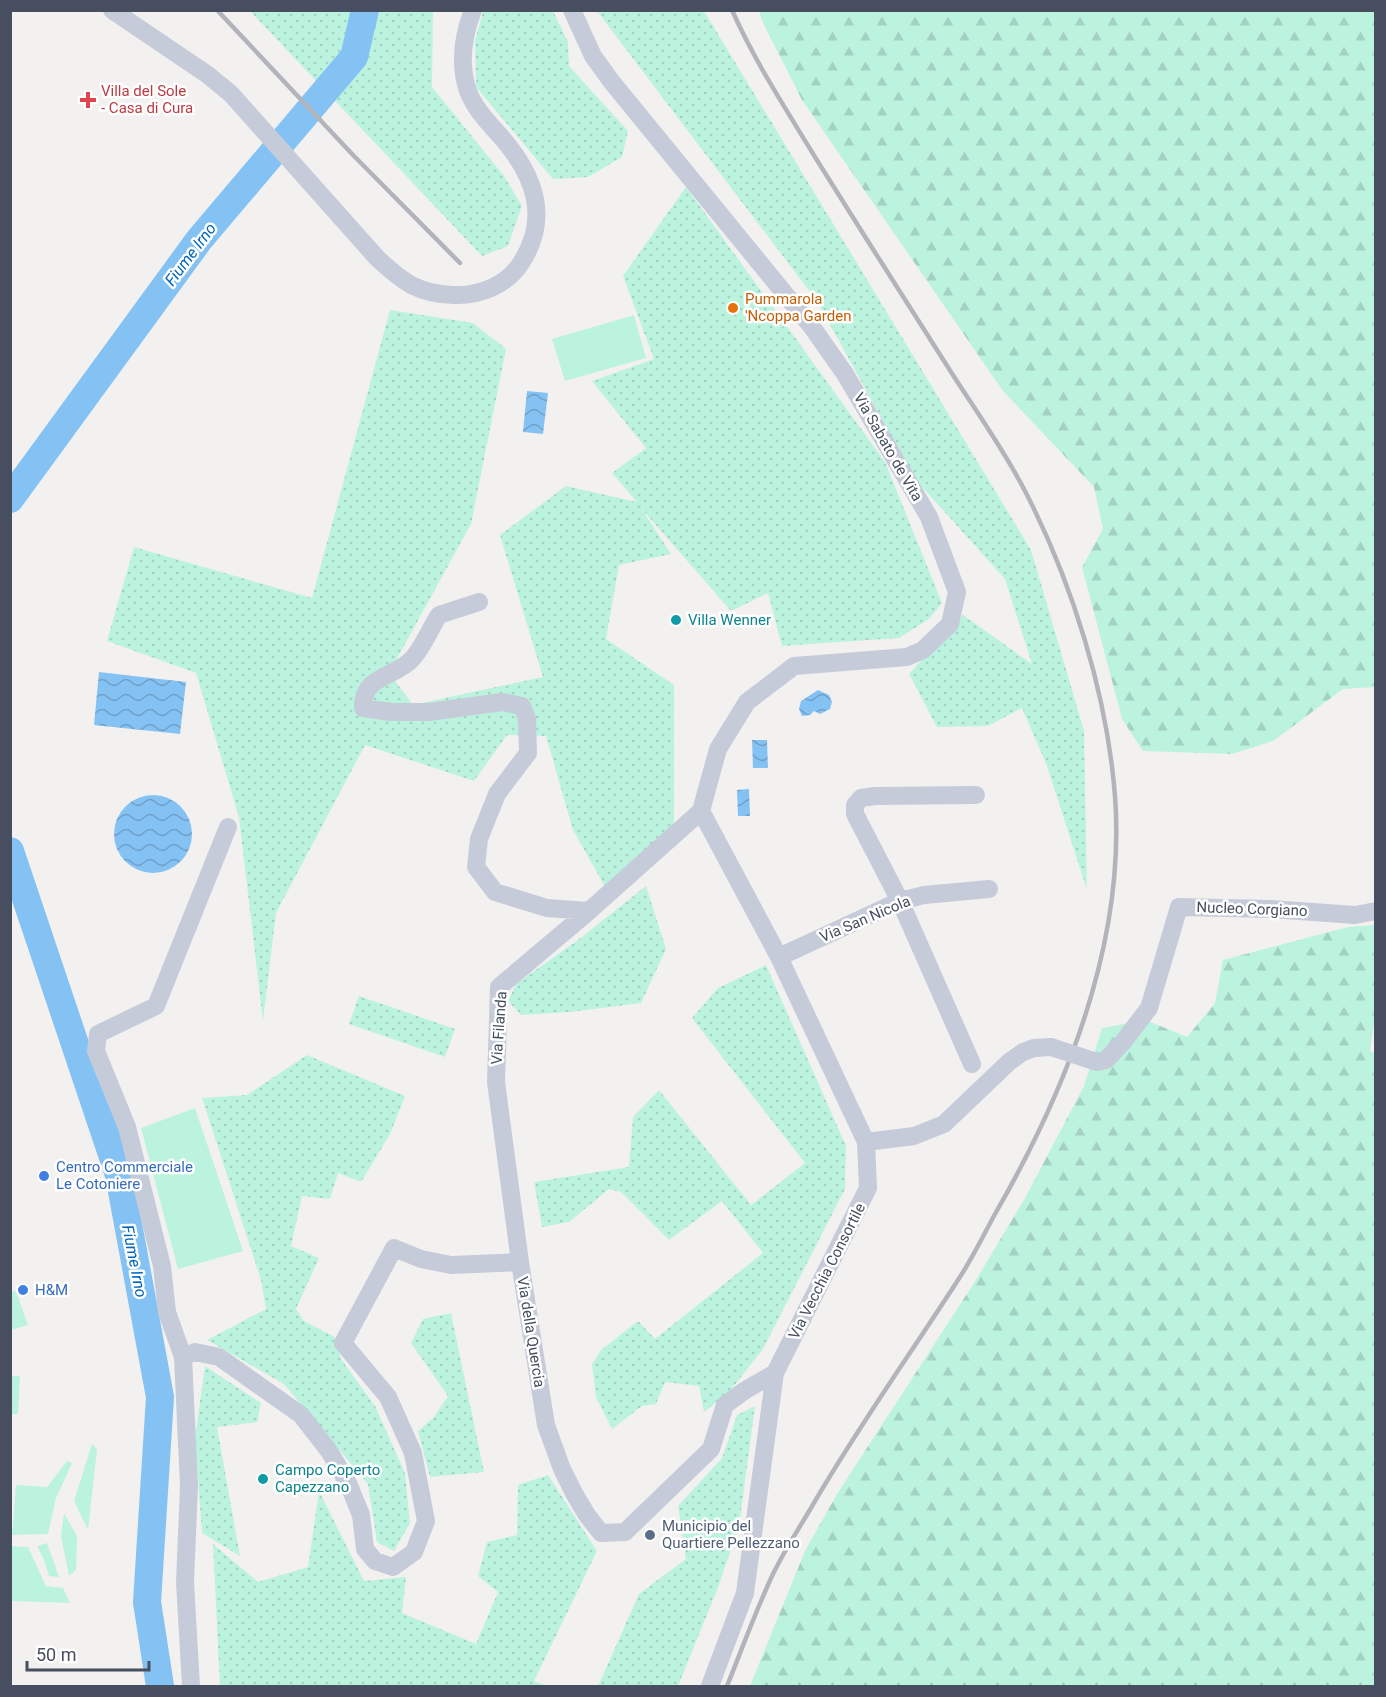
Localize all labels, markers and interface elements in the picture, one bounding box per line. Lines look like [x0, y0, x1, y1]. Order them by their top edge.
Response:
place label: Villa del Sole - Casa di Cura [101, 82, 193, 117]
marker: Villa del Sole - Casa di Cura [79, 91, 97, 109]
water label: Fiume Irno [161, 219, 220, 289]
place label: Pummarola 'Ncoppa Garden [745, 290, 851, 325]
marker: Pummarola 'Ncoppa Garden [726, 301, 740, 315]
street label: Via Sabato de Vita [850, 390, 926, 504]
place label: Villa Wenner [688, 611, 771, 629]
marker: Villa Wenner [669, 613, 683, 627]
street label: Via San Nicola [817, 892, 913, 946]
street label: Nucleo Corgiano [1196, 898, 1308, 920]
street label: Via Filanda [487, 991, 511, 1065]
place label: Centro Commerciale Le Cotoniere [56, 1158, 193, 1193]
marker: Centro Commerciale Le Cotoniere [37, 1169, 51, 1183]
street label: Via Vecchia Consortile [785, 1200, 869, 1342]
water label: Fiume Irno [118, 1223, 151, 1299]
street label: Via della Quercia [513, 1275, 549, 1389]
place label: H&M [35, 1281, 68, 1299]
marker: H&M [16, 1283, 30, 1297]
place label: Campo Coperto Capezzano [275, 1461, 380, 1496]
marker: Campo Coperto Capezzano [256, 1472, 270, 1486]
place label: Municipio del Quartiere Pellezzano [662, 1517, 800, 1552]
marker: Municipio del Quartiere Pellezzano [643, 1528, 657, 1542]
scale bar [27, 1634, 148, 1672]
text: 50 m [36, 1644, 76, 1665]

